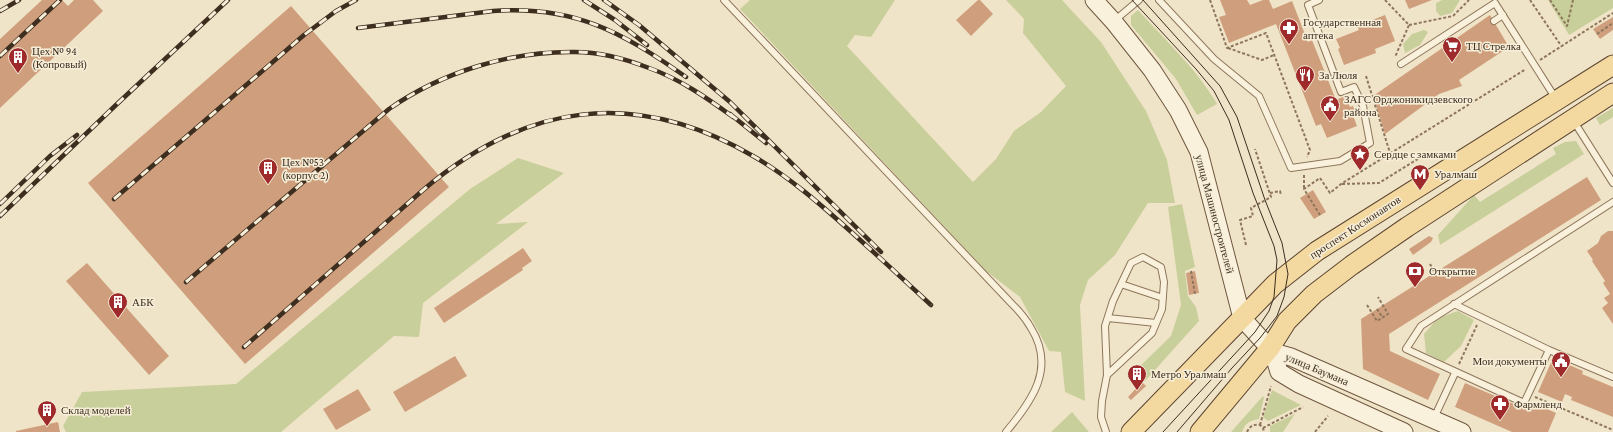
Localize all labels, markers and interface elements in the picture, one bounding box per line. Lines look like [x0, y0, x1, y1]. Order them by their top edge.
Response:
place label: Государственная аптека [1303, 16, 1381, 41]
pharmacy icon: Государственная аптека [1278, 17, 1300, 45]
supermarket icon: ТЦ Стрелка [1441, 35, 1463, 63]
place label: ТЦ Стрелка [1466, 40, 1521, 52]
place label: Цех № 94 (Копровый) [32, 45, 87, 71]
building icon: Цех № 94 (Копровый) [7, 46, 29, 74]
restaurant icon: За Люля [1294, 64, 1316, 92]
place label: За Люля [1319, 69, 1357, 81]
place label: ЗАГС Орджоникидзевского района [1344, 93, 1473, 118]
public building icon: ЗАГС Орджоникидзевского района [1319, 94, 1341, 122]
place icon: Сердце с замками [1349, 143, 1371, 171]
place label: Сердце с замками [1374, 148, 1456, 160]
street label: улица Машиностроителей [1193, 153, 1237, 275]
place label: Цех №53 (корпус 2) [282, 156, 329, 182]
building icon: Цех №53 (корпус 2) [257, 157, 279, 185]
metro station icon: Уралмаш [1409, 163, 1431, 191]
place label: Уралмаш [1434, 168, 1478, 180]
street label: проспект Космонавтов [1307, 193, 1403, 261]
bank icon: Открытие [1404, 260, 1426, 288]
place label: Открытие [1429, 265, 1476, 277]
building icon: АБК [107, 291, 129, 319]
place label: АБК [132, 296, 154, 308]
street label: улица Баумана [1283, 350, 1351, 388]
public building icon: Мои документы [1550, 350, 1572, 378]
place label: Мои документы [1472, 355, 1548, 367]
building icon: Метро Уралмаш [1126, 363, 1148, 391]
place label: Метро Уралмаш [1151, 368, 1227, 380]
pharmacy icon: Фармленд [1489, 393, 1511, 421]
place label: Фармленд [1514, 398, 1562, 410]
building icon: Склад моделей [36, 399, 58, 427]
place label: Склад моделей [61, 404, 131, 416]

